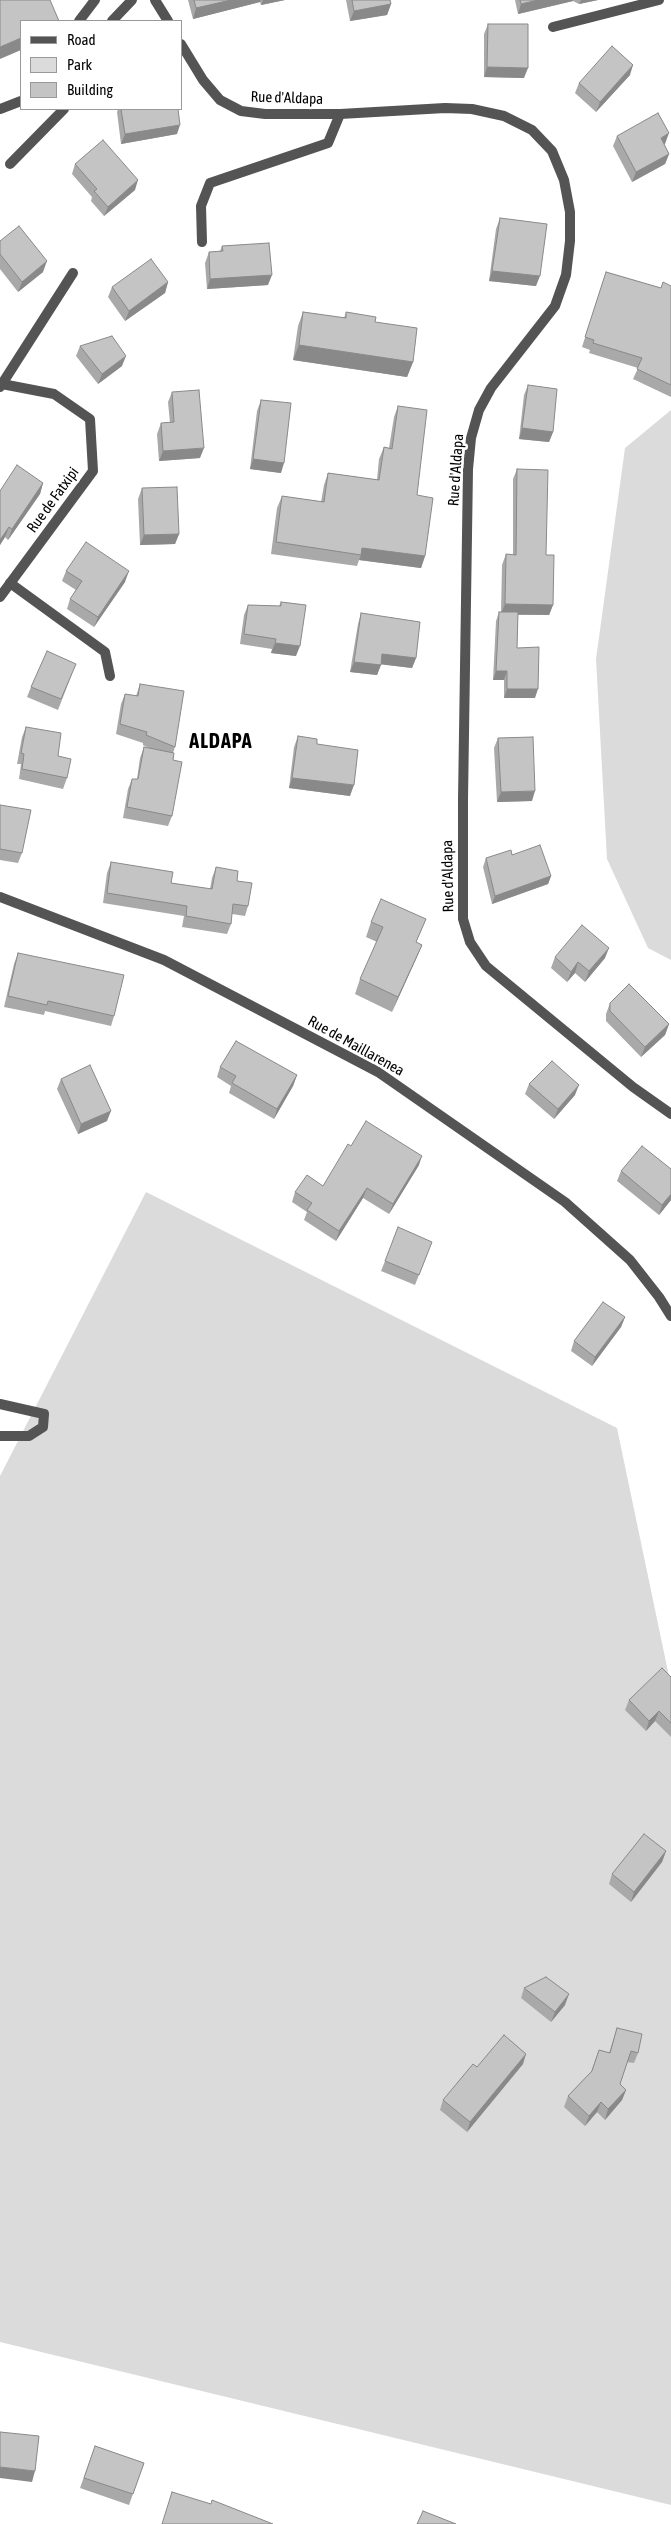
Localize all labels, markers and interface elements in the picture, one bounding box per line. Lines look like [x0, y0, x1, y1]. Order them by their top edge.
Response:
legend [20, 20, 182, 110]
text: Road [67, 31, 96, 48]
text: Park [67, 56, 92, 73]
text: Building [67, 81, 113, 98]
street label: Rue d'Aldapa [250, 88, 324, 108]
street label: Rue d'Aldapa [444, 433, 468, 507]
street label: Rue de Fatxipi [23, 464, 83, 536]
district label: ALDAPA [189, 730, 253, 754]
street label: Rue d'Aldapa [438, 840, 458, 912]
street label: Rue de Maillarenea [305, 1012, 407, 1080]

